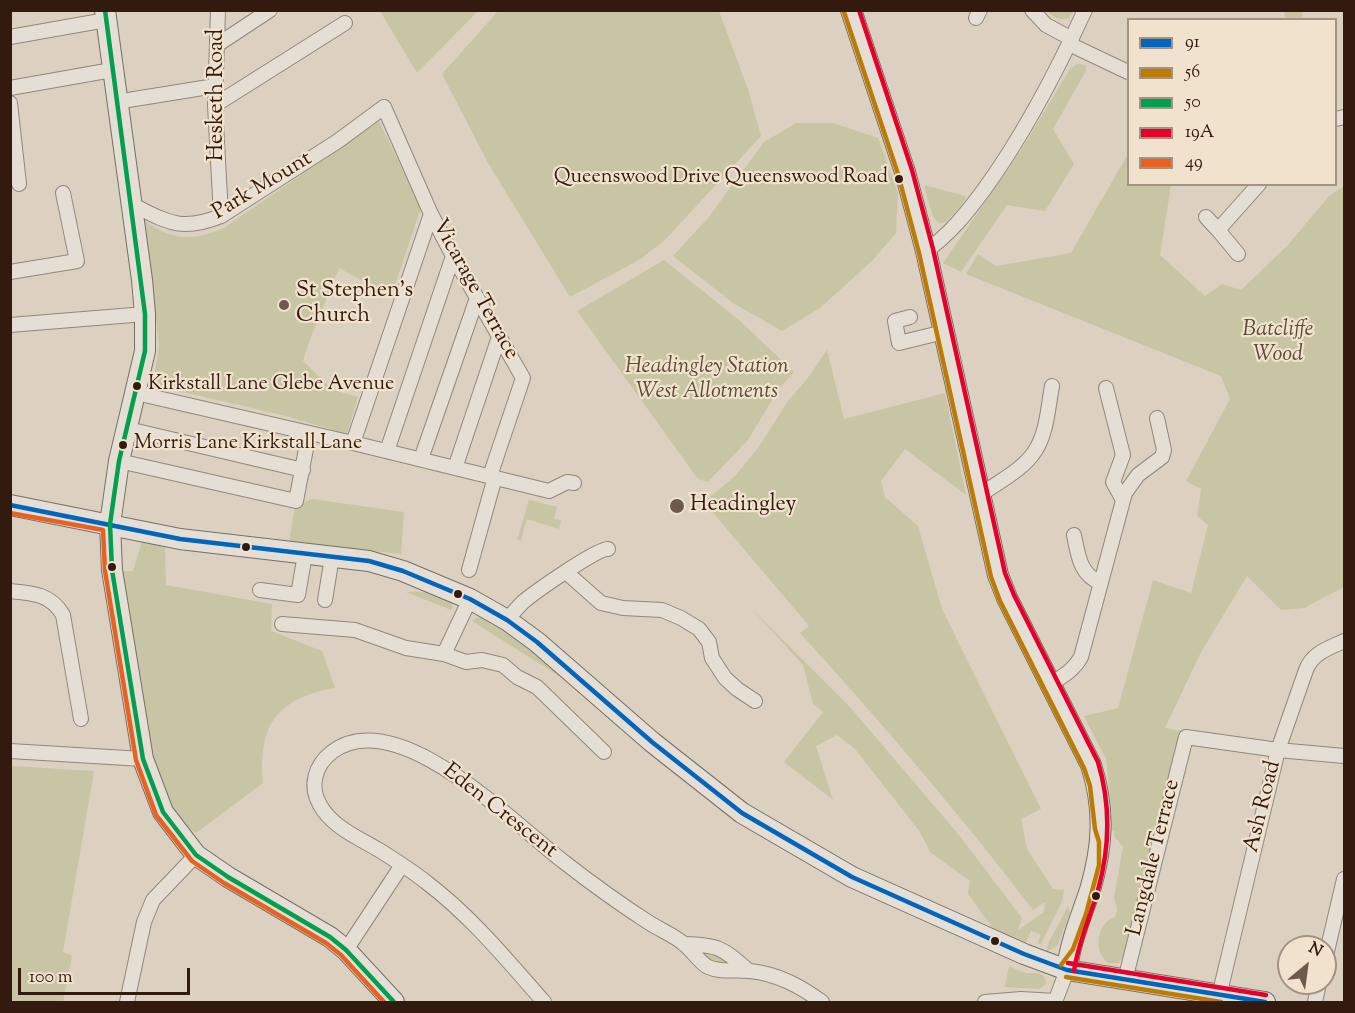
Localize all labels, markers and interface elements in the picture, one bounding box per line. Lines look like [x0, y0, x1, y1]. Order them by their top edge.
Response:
legend [1127, 18, 1337, 186]
street label: Hesketh Road [205, 29, 231, 161]
text: 91 [1185, 30, 1200, 56]
text: 56 [1185, 60, 1200, 86]
text: 50 [1185, 90, 1201, 116]
text: 19A [1185, 120, 1214, 146]
street label: Park Mount [208, 147, 318, 227]
text: 49 [1185, 150, 1203, 176]
place label: Queenswood Drive Queenswood Road [554, 167, 888, 191]
marker: Queenswood Drive Queenswood Road [893, 173, 905, 185]
street label: Vicarage Terrace [425, 215, 523, 365]
place label: St Stephen's Church [296, 279, 413, 330]
marker: St Stephen's Church [277, 298, 291, 312]
park label: Batcliffe Wood [1243, 318, 1313, 370]
park label: Headingley Station West Allotments [625, 355, 789, 406]
place label: Kirkstall Lane Glebe Avenue [148, 374, 394, 398]
marker: Kirkstall Lane Glebe Avenue [131, 380, 143, 392]
place label: Morris Lane Kirkstall Lane [134, 433, 362, 457]
marker: Morris Lane Kirkstall Lane [117, 439, 129, 451]
place label: Headingley [690, 493, 796, 519]
marker: Headingley [668, 497, 686, 515]
unlabelled marker [240, 541, 252, 553]
unlabelled marker [106, 561, 118, 573]
unlabelled marker [452, 588, 464, 600]
street label: Ash Road [1240, 758, 1288, 856]
street label: Eden Crescent [436, 759, 562, 865]
street label: Langdale Terrace [1123, 777, 1187, 939]
unlabelled marker [1090, 890, 1102, 902]
unlabelled marker [989, 935, 1001, 947]
north arrow [1277, 935, 1337, 995]
text: N [1304, 937, 1326, 964]
scale bar [21, 956, 194, 994]
text: 100 m [29, 965, 73, 991]

